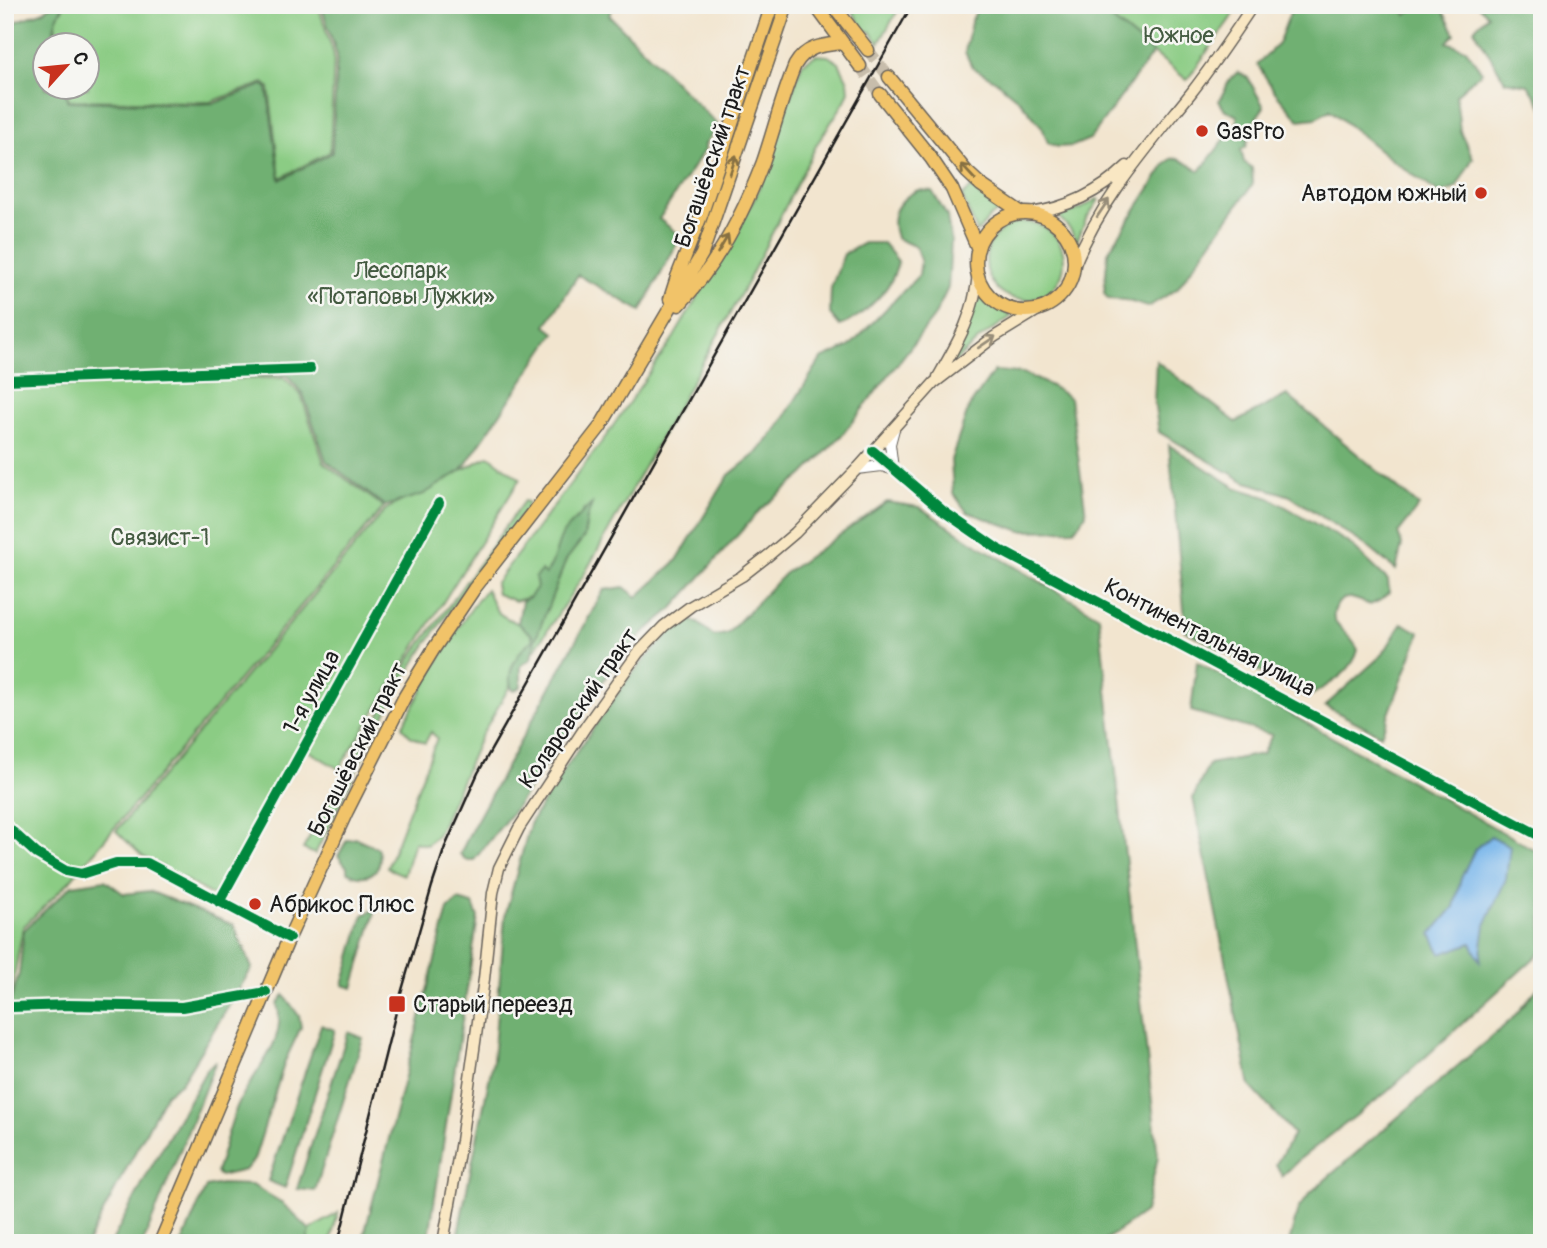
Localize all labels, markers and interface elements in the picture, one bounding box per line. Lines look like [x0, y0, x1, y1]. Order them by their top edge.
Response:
park label: Южное [1144, 21, 1214, 50]
north arrow [32, 32, 102, 102]
text: С [67, 48, 94, 70]
street label: Богашёвский тракт [668, 61, 757, 251]
place label: GasPro [1216, 117, 1285, 146]
marker: GasPro [1194, 123, 1210, 139]
one-way arrow [728, 155, 740, 177]
one-way arrow [959, 164, 976, 181]
place label: Автодом южный [1301, 179, 1467, 208]
marker: Автодом южный [1473, 185, 1489, 201]
one-way arrow [1096, 199, 1110, 219]
one-way arrow [716, 235, 730, 255]
park label: Лесопарк «Потаповы Лужки» [307, 256, 495, 311]
one-way arrow [977, 335, 996, 349]
park label: Связист-1 [110, 523, 210, 552]
street label: Континентальная улица [1099, 572, 1320, 703]
street label: Коларовский тракт [512, 622, 645, 794]
street label: 1-я улица [276, 645, 346, 739]
street label: Богашёвский тракт [301, 657, 414, 841]
place label: Абрикос Плюс [269, 890, 415, 919]
marker: Абрикос Плюс [247, 896, 263, 912]
place label: Старый переезд [413, 990, 573, 1019]
marker: Старый переезд [387, 994, 407, 1014]

